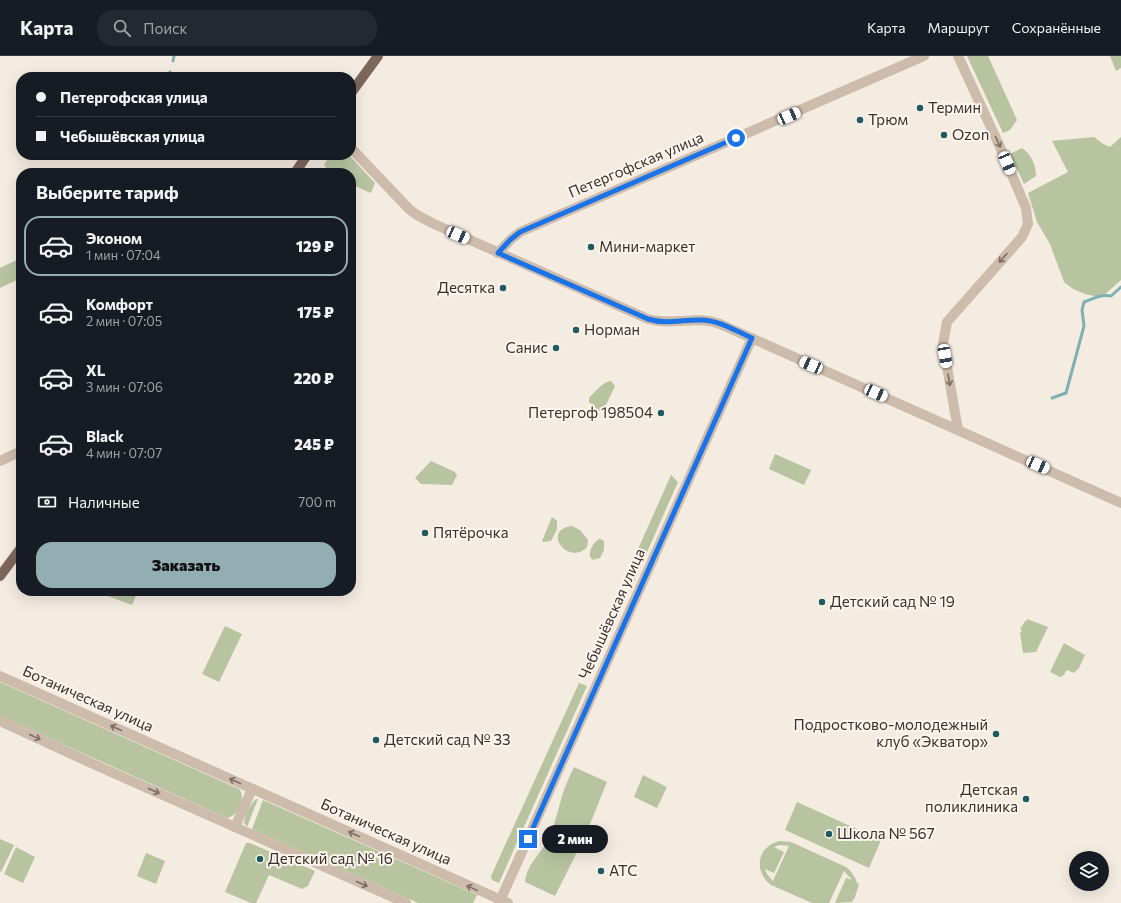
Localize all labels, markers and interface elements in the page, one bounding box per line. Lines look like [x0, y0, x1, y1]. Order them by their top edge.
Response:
search box [97, 10, 377, 46]
text: Карта [20, 16, 73, 39]
icon: search [111, 17, 133, 39]
text: Поиск [143, 19, 188, 37]
text: Карта [867, 19, 905, 36]
text: Маршрут [927, 19, 990, 36]
text: Сохранённые [1012, 19, 1101, 36]
text: Петергофская улица [60, 88, 208, 106]
place label: Термин [928, 98, 981, 116]
marker: Термин [915, 103, 925, 113]
car [776, 106, 802, 126]
place label: Трюм [868, 110, 908, 128]
marker: Трюм [855, 115, 865, 125]
place label: Ozon [952, 125, 989, 143]
text: Чебышёвская улица [60, 127, 205, 145]
street label: Петергофская улица [565, 127, 706, 201]
route start [727, 129, 745, 147]
marker: Ozon [939, 130, 949, 140]
one-way arrow [995, 136, 1002, 148]
car [997, 150, 1017, 176]
text: Выберите тариф [36, 181, 179, 203]
car [445, 225, 471, 245]
icon: car [38, 228, 74, 264]
text: Эконом [86, 229, 142, 247]
text: 129 ₽ [296, 237, 334, 255]
place label: Мини-маркет [599, 237, 695, 255]
marker: Мини-маркет [586, 242, 596, 252]
text: 1 мин · 07:04 [86, 247, 161, 263]
one-way arrow [999, 253, 1008, 263]
place label: Десятка [437, 278, 495, 296]
marker: Десятка [498, 283, 508, 293]
icon: car [38, 294, 74, 330]
text: Комфорт [86, 295, 153, 313]
text: 175 ₽ [297, 303, 334, 321]
text: 2 мин · 07:05 [86, 313, 162, 329]
place label: Норман [584, 320, 640, 338]
marker: Норман [571, 325, 581, 335]
place label: Санис [505, 338, 548, 356]
marker: Санис [551, 343, 561, 353]
car [937, 343, 953, 369]
car [798, 355, 824, 375]
icon: car [38, 360, 74, 396]
text: XL [86, 361, 105, 379]
text: 220 ₽ [294, 369, 334, 387]
one-way arrow [946, 373, 954, 386]
text: 3 мин · 07:06 [86, 379, 163, 395]
car [863, 383, 889, 403]
place label: Петергоф 198504 [528, 403, 653, 421]
marker: Петергоф 198504 [656, 408, 666, 418]
icon: car [38, 426, 74, 462]
text: Black [86, 427, 124, 445]
text: 245 ₽ [294, 435, 334, 453]
text: 4 мин · 07:07 [86, 445, 162, 461]
car [1025, 455, 1051, 475]
icon: cash [36, 491, 58, 513]
text: Наличные [68, 493, 140, 511]
text: 700 m [298, 494, 336, 510]
place label: Пятёрочка [433, 523, 508, 541]
marker: Пятёрочка [420, 528, 430, 538]
button: Заказать [36, 542, 336, 588]
street label: Чебышёвская улица [574, 545, 648, 682]
place label: Детский сад № 19 [830, 592, 955, 610]
marker: Детский сад № 19 [817, 597, 827, 607]
street label: Ботаническая улица [20, 661, 157, 735]
place label: Подростково-молодежный клуб «Экватор» [793, 715, 988, 750]
one-way arrow [110, 724, 122, 731]
marker: Подростково-молодежный клуб «Экватор» [991, 729, 1001, 739]
place label: Детский сад № 33 [384, 730, 511, 748]
one-way arrow [29, 734, 41, 741]
marker: Детский сад № 33 [371, 735, 381, 745]
one-way arrow [229, 777, 241, 784]
place label: Детская поликлиника [925, 780, 1018, 815]
one-way arrow [147, 788, 159, 795]
street label: Ботаническая улица [318, 794, 455, 868]
marker: Детская поликлиника [1021, 794, 1031, 804]
place label: Школа № 567 [837, 824, 935, 842]
callout: 2 мин [542, 825, 608, 853]
marker: Школа № 567 [824, 829, 834, 839]
one-way arrow [348, 830, 360, 837]
route end [519, 830, 537, 848]
text: 2 мин [557, 831, 593, 847]
place label: Детский сад № 16 [268, 849, 393, 867]
map controls [1069, 851, 1109, 891]
button: layers [1069, 851, 1109, 891]
marker: Детский сад № 16 [255, 854, 265, 864]
place label: АТС [609, 861, 637, 879]
marker: АТС [596, 866, 606, 876]
one-way arrow [356, 880, 368, 888]
one-way arrow [466, 884, 478, 891]

